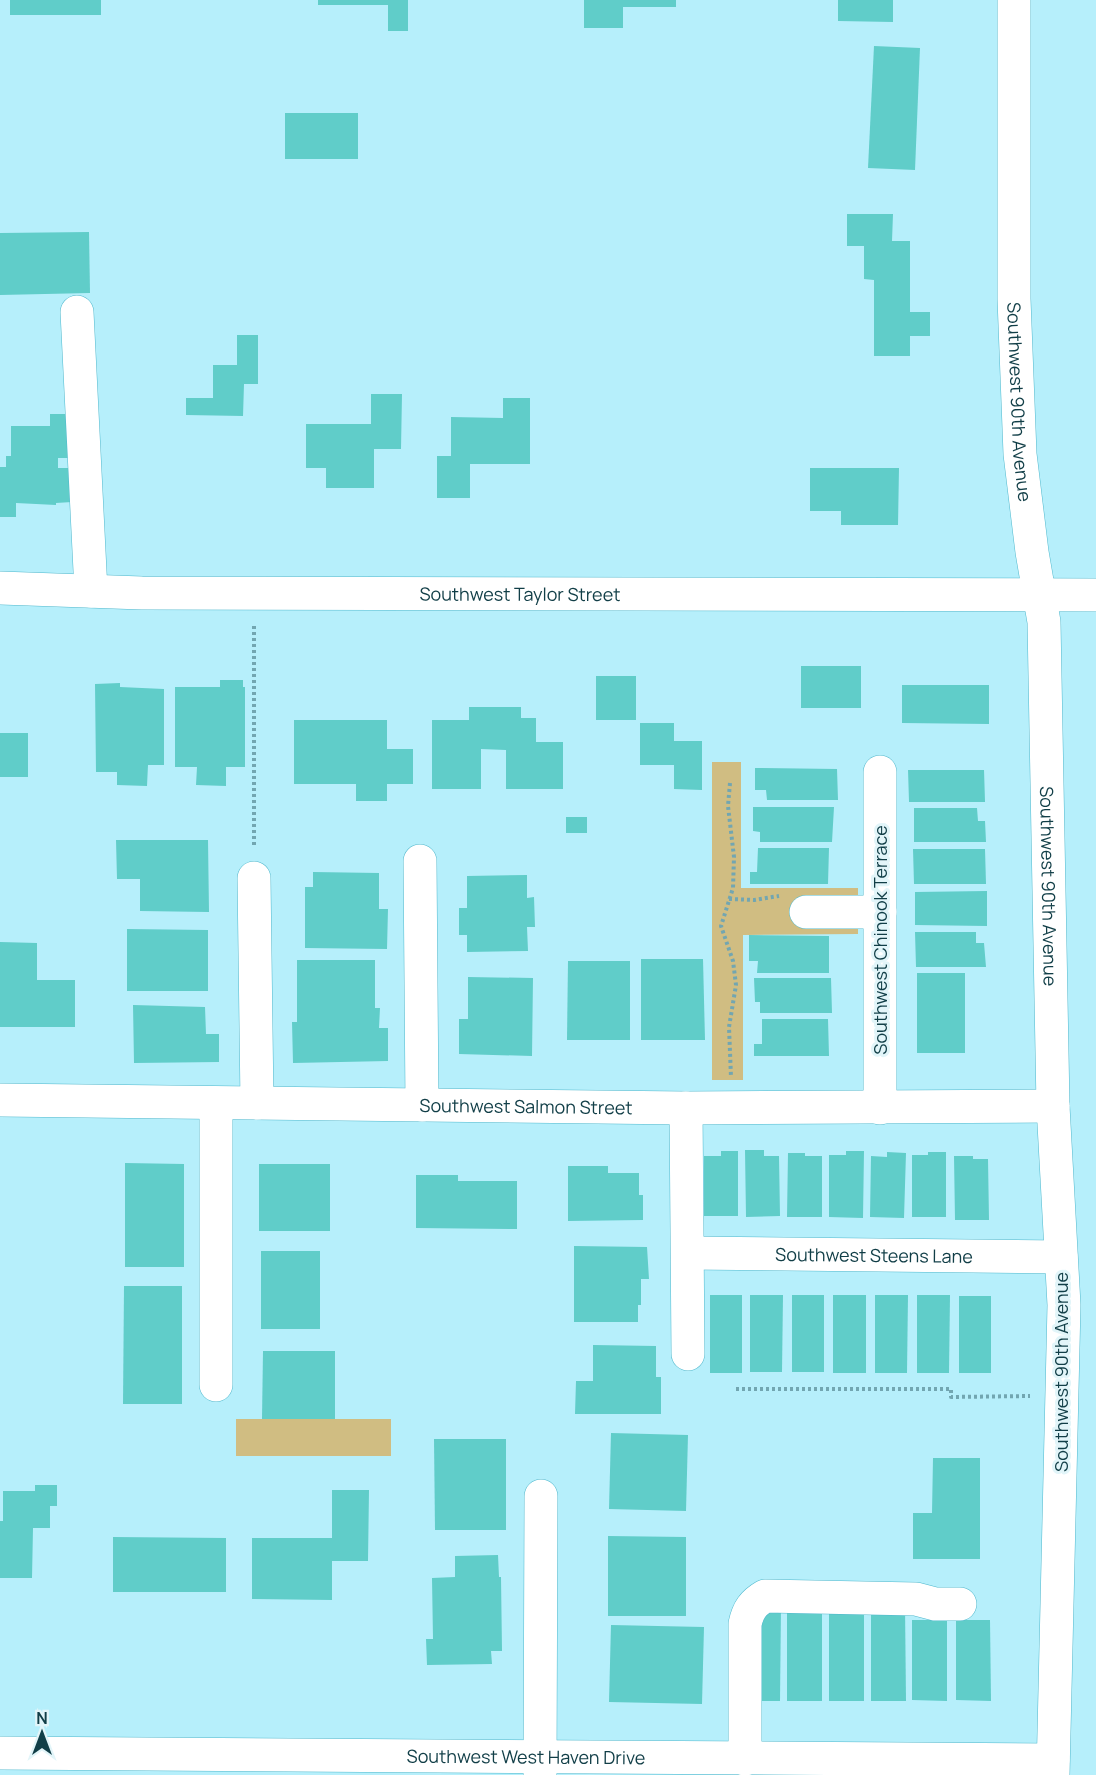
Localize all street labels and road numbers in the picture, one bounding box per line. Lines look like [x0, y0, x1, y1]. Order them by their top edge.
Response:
street label: Southwest 90th Avenue [1002, 302, 1038, 503]
street label: Southwest Taylor Street [419, 582, 620, 606]
street label: Southwest 90th Avenue [1035, 786, 1063, 986]
street label: Southwest Chinook Terrace [868, 825, 892, 1055]
street label: Southwest Salmon Street [419, 1093, 633, 1119]
street label: Southwest Steens Lane [775, 1242, 973, 1268]
street label: Southwest 90th Avenue [1049, 1272, 1073, 1472]
street label: Southwest West Haven Drive [407, 1744, 645, 1769]

